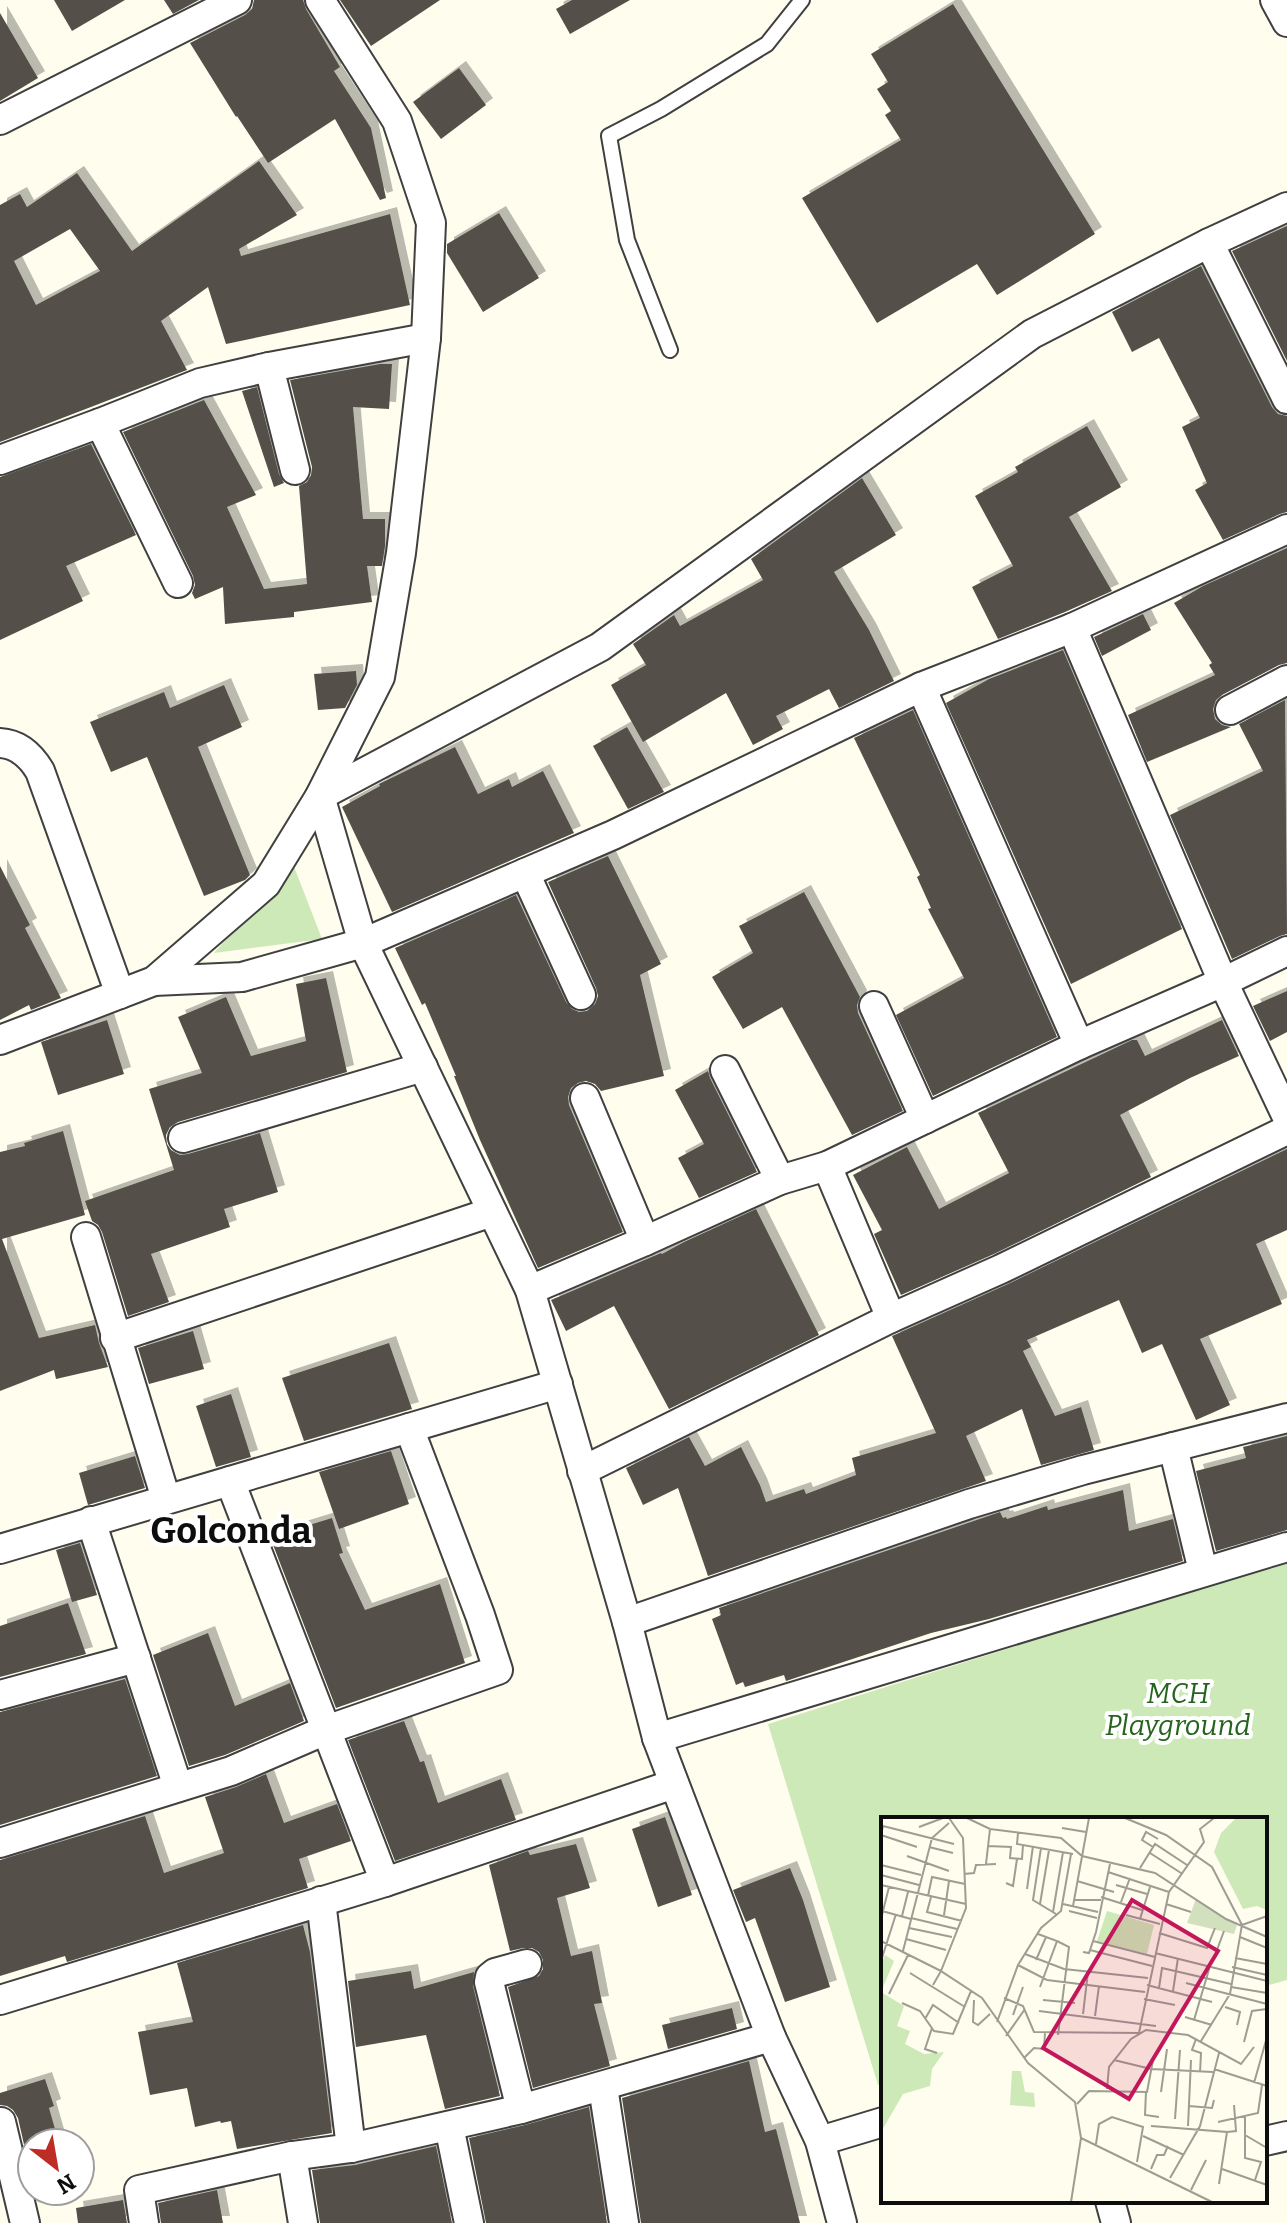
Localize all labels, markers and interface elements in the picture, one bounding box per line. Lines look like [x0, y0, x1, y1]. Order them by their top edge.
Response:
district label: Golconda [150, 1509, 312, 1553]
park label: MCH Playground [1105, 1677, 1251, 1742]
inset map [881, 1817, 1267, 2203]
north arrow [16, 2127, 96, 2207]
text: N [52, 2168, 80, 2200]

